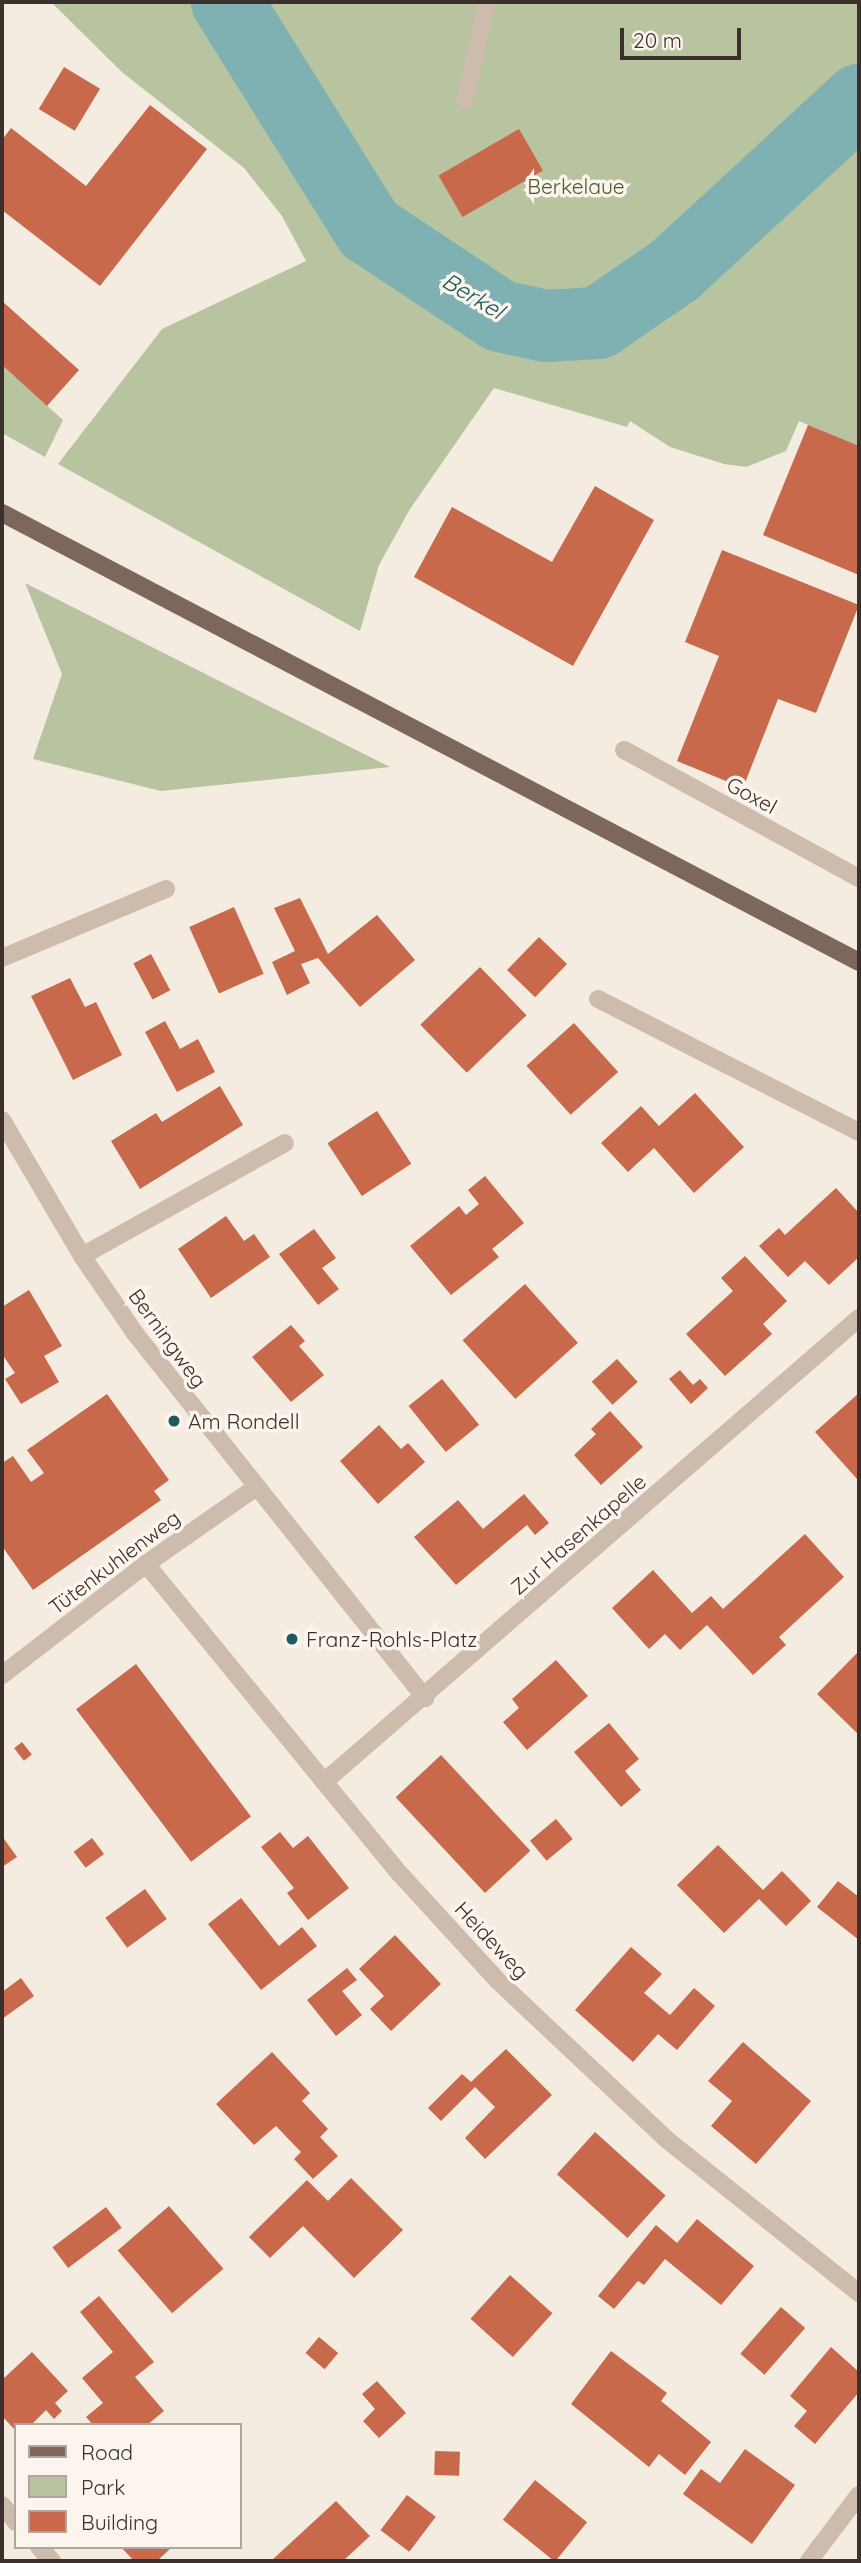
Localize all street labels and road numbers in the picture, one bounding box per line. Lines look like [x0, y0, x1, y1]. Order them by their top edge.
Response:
street label: Goxel [722, 771, 782, 819]
street label: Berningweg [124, 1284, 212, 1392]
street label: Zur Hasenkapelle [505, 1469, 651, 1599]
street label: Tütenkuhlenweg [44, 1505, 184, 1619]
street label: Heideweg [450, 1896, 534, 1984]

